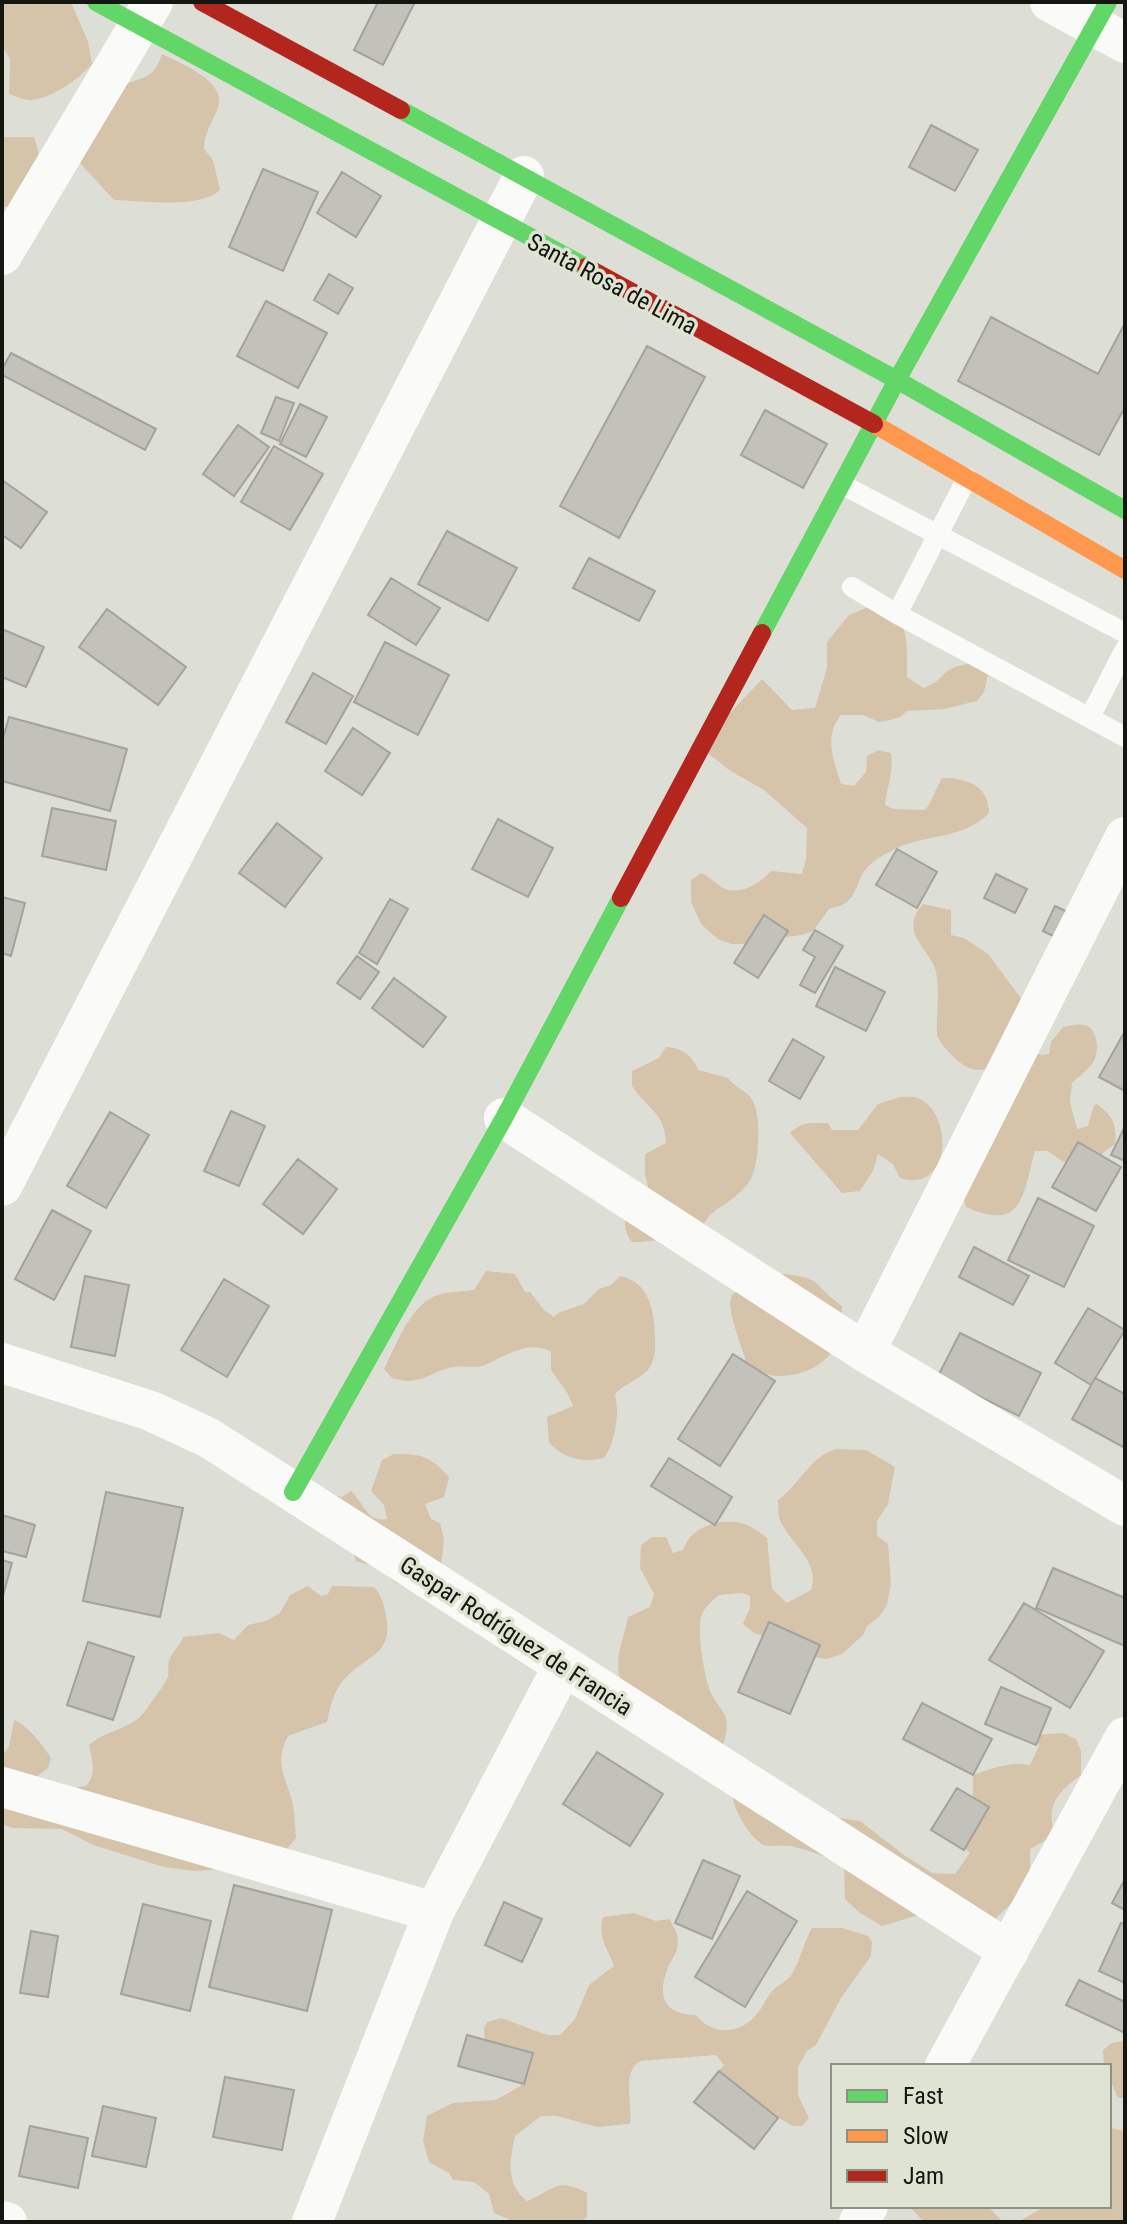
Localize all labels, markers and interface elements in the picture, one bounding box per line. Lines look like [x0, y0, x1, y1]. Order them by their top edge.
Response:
street label: Santa Rosa de Lima [523, 228, 701, 340]
street label: Gaspar Rodríguez de Francia [395, 1550, 637, 1722]
legend [831, 2064, 1111, 2208]
text: Fast [903, 2082, 944, 2110]
text: Slow [903, 2122, 949, 2150]
text: Jam [903, 2162, 944, 2190]

